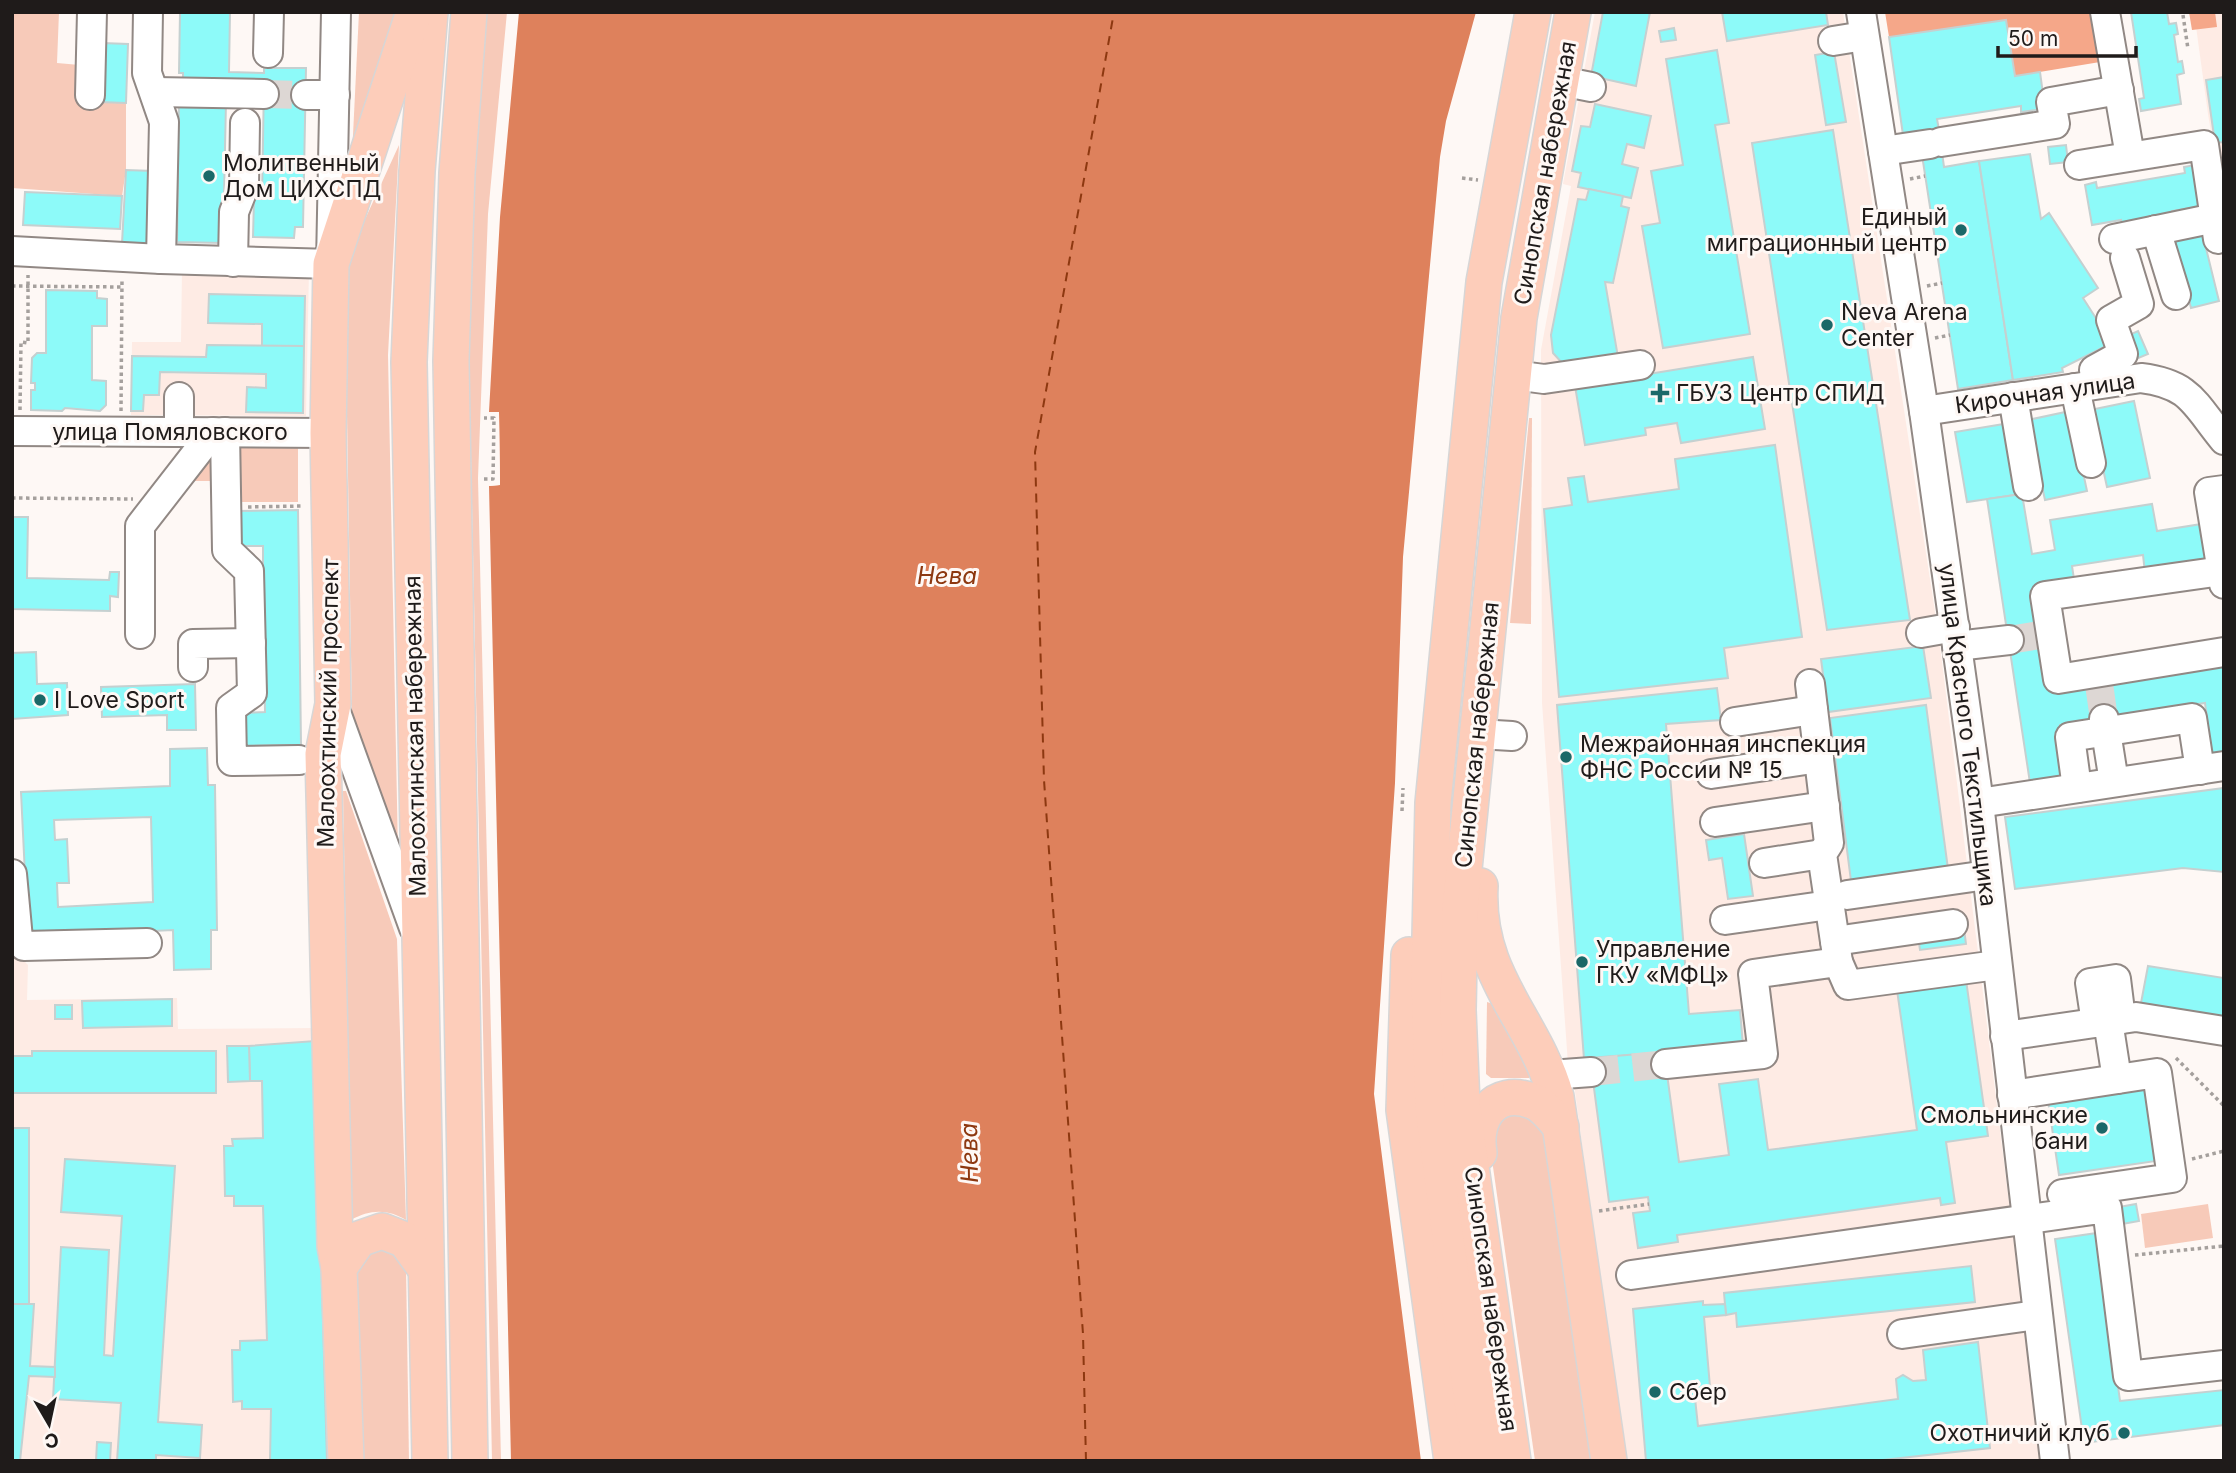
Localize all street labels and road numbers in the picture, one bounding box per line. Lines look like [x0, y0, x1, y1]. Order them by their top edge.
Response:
street label: Синопская набережная [1508, 39, 1582, 307]
street label: Кирочная улица [1953, 367, 2137, 419]
street label: улица Помяловского [52, 418, 288, 446]
street label: Малоохтинский проспект [311, 558, 345, 848]
street label: улица Красного Текстильщика [1933, 562, 2003, 908]
street label: Малоохтинская набережная [398, 575, 432, 897]
street label: Синопская набережная [1449, 601, 1505, 869]
street label: Синопская набережная [1459, 1165, 1523, 1433]

